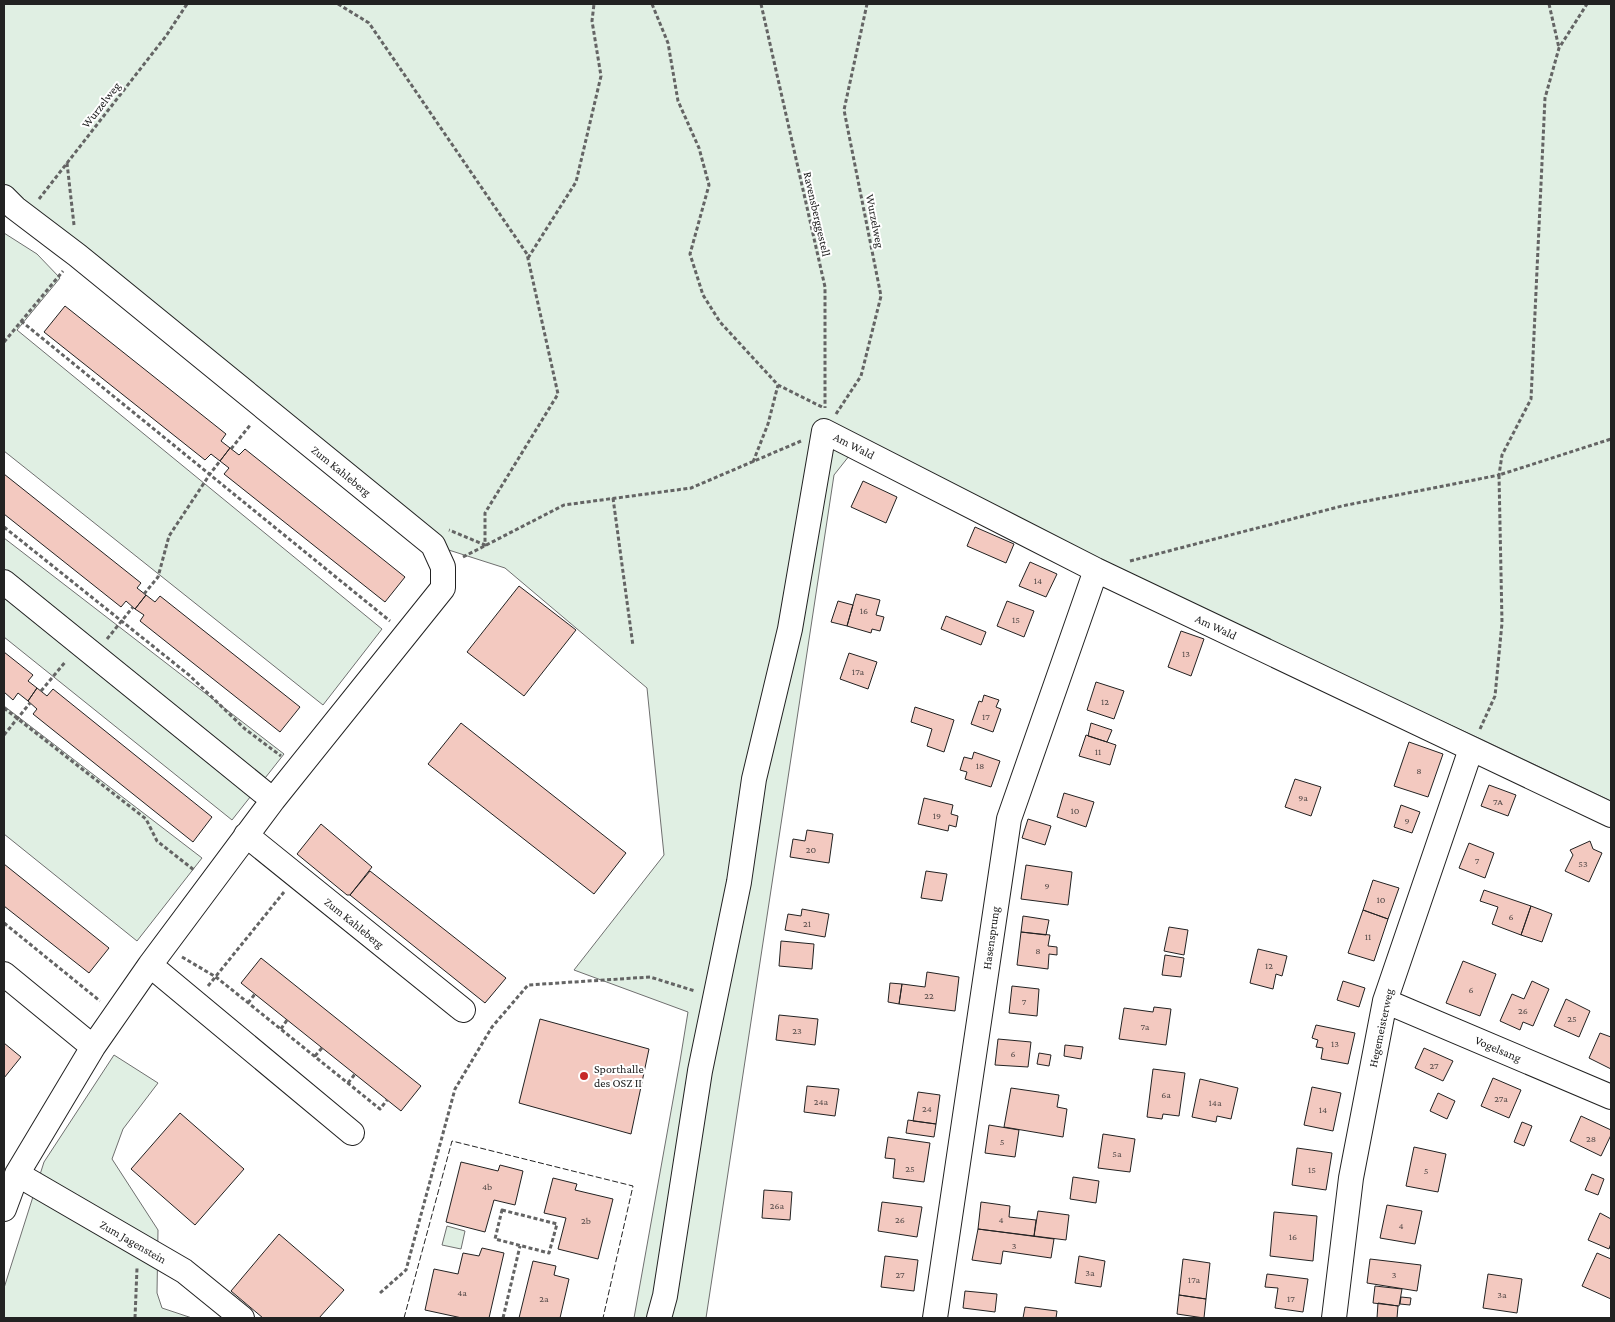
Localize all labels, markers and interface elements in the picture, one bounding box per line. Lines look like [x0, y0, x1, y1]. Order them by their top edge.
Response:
street label: Wurzelweg [79, 79, 123, 131]
street label: Ravensberggestell [800, 170, 834, 258]
street label: Wurzelweg [863, 193, 887, 249]
street label: Am Wald [831, 430, 877, 463]
street label: Zum Kahleberg [308, 443, 374, 499]
house number: 14 [1034, 575, 1042, 586]
house number: 16 [860, 605, 868, 616]
street label: Am Wald [1193, 611, 1240, 643]
house number: 15 [1012, 614, 1020, 625]
house number: 13 [1182, 648, 1190, 659]
house number: 17a [852, 666, 865, 677]
house number: 12 [1101, 696, 1109, 707]
house number: 17 [982, 711, 990, 722]
house number: 11 [1095, 746, 1101, 757]
house number: 18 [976, 760, 984, 771]
house number: 8 [1416, 765, 1422, 776]
house number: 9a [1298, 792, 1308, 803]
house number: 7A [1493, 796, 1503, 807]
house number: 10 [1071, 805, 1080, 816]
house number: 19 [933, 810, 941, 821]
house number: 9 [1404, 815, 1410, 826]
house number: 20 [806, 844, 817, 855]
house number: 7 [1475, 855, 1480, 866]
house number: 53 [1578, 858, 1588, 869]
house number: 9 [1044, 880, 1050, 891]
house number: 10 [1377, 894, 1386, 905]
street label: Zum Kahleberg [321, 895, 387, 951]
street label: Hasensprung [980, 905, 1002, 971]
house number: 6 [1508, 911, 1514, 922]
house number: 21 [803, 918, 811, 929]
house number: 11 [1365, 931, 1371, 942]
house number: 8 [1035, 945, 1041, 956]
house number: 12 [1265, 960, 1273, 971]
house number: 6 [1468, 984, 1474, 995]
street label: Hegemeisterweg [1366, 987, 1396, 1069]
house number: 22 [924, 990, 934, 1001]
house number: 7 [1022, 996, 1027, 1007]
house number: 26 [1518, 1005, 1528, 1016]
house number: 25 [1567, 1013, 1577, 1024]
house number: 7a [1141, 1021, 1150, 1032]
house number: 23 [792, 1025, 802, 1036]
street label: Vogelsang [1473, 1033, 1523, 1065]
house number: 13 [1331, 1038, 1339, 1049]
house number: 6 [1010, 1048, 1016, 1059]
house number: 27 [1429, 1060, 1439, 1071]
place label: Sporthalle des OSZ II [594, 1062, 644, 1090]
marker: Sporthalle des OSZ II [578, 1070, 590, 1082]
house number: 6a [1161, 1089, 1171, 1100]
house number: 27a [1494, 1093, 1508, 1104]
house number: 24a [814, 1096, 829, 1107]
house number: 14a [1208, 1097, 1222, 1108]
house number: 24 [922, 1103, 932, 1114]
house number: 14 [1319, 1104, 1327, 1115]
house number: 28 [1586, 1133, 1596, 1144]
house number: 5 [1000, 1136, 1005, 1147]
house number: 5a [1112, 1148, 1122, 1159]
house number: 25 [905, 1163, 915, 1174]
house number: 15 [1308, 1164, 1316, 1175]
house number: 5 [1424, 1165, 1429, 1176]
house number: 4b [482, 1181, 492, 1192]
house number: 26a [770, 1200, 785, 1211]
house number: 26 [895, 1214, 905, 1225]
house number: 4 [998, 1214, 1004, 1225]
house number: 2b [581, 1215, 591, 1226]
street label: Zum Jagenstein [97, 1217, 169, 1267]
house number: 4 [1398, 1220, 1404, 1231]
house number: 16 [1289, 1231, 1297, 1242]
house number: 3 [1012, 1240, 1017, 1251]
house number: 3a [1085, 1267, 1095, 1278]
house number: 27 [895, 1269, 905, 1280]
house number: 3 [1392, 1269, 1397, 1280]
house number: 17a [1188, 1274, 1201, 1285]
house number: 4a [457, 1287, 467, 1298]
house number: 3a [1497, 1289, 1507, 1300]
house number: 2a [539, 1293, 549, 1304]
house number: 17 [1287, 1293, 1295, 1304]

